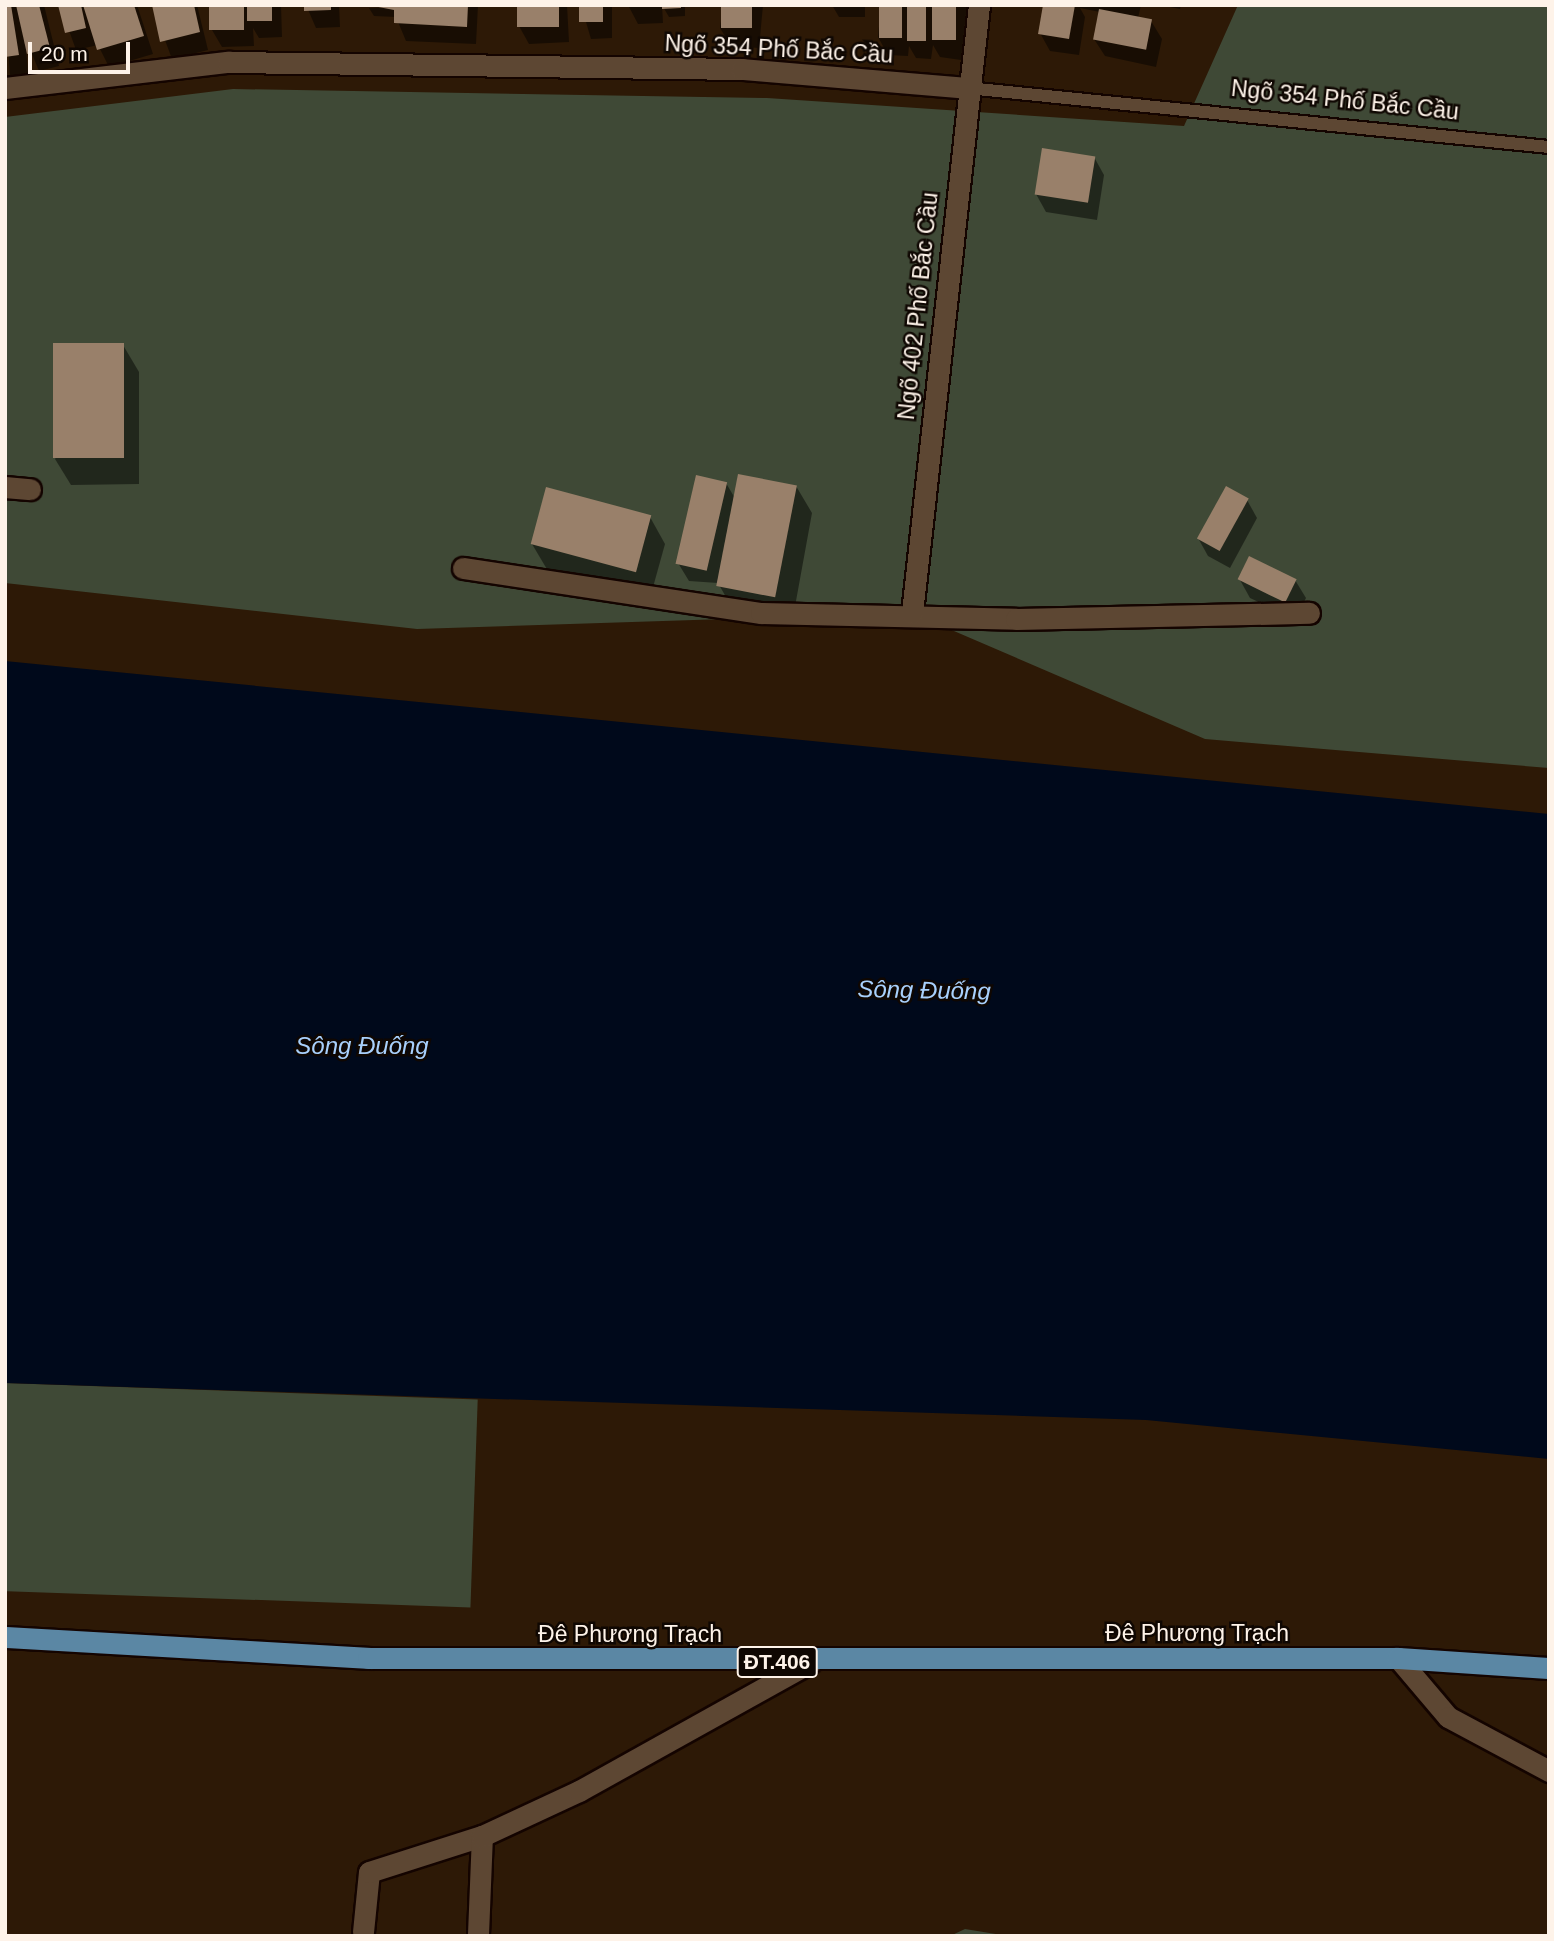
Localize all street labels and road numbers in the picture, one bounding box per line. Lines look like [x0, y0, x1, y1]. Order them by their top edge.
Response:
street label: Ngõ 354 Phố Bắc Cầu [664, 29, 894, 69]
street label: Ngõ 354 Phố Bắc Cầu [1230, 74, 1460, 126]
street label: Ngõ 402 Phố Bắc Cầu [892, 191, 944, 421]
street label: Đê Phương Trạch [1105, 1619, 1289, 1647]
street label: Đê Phương Trạch [538, 1620, 722, 1648]
road number: ĐT.406 [735, 1644, 819, 1680]

